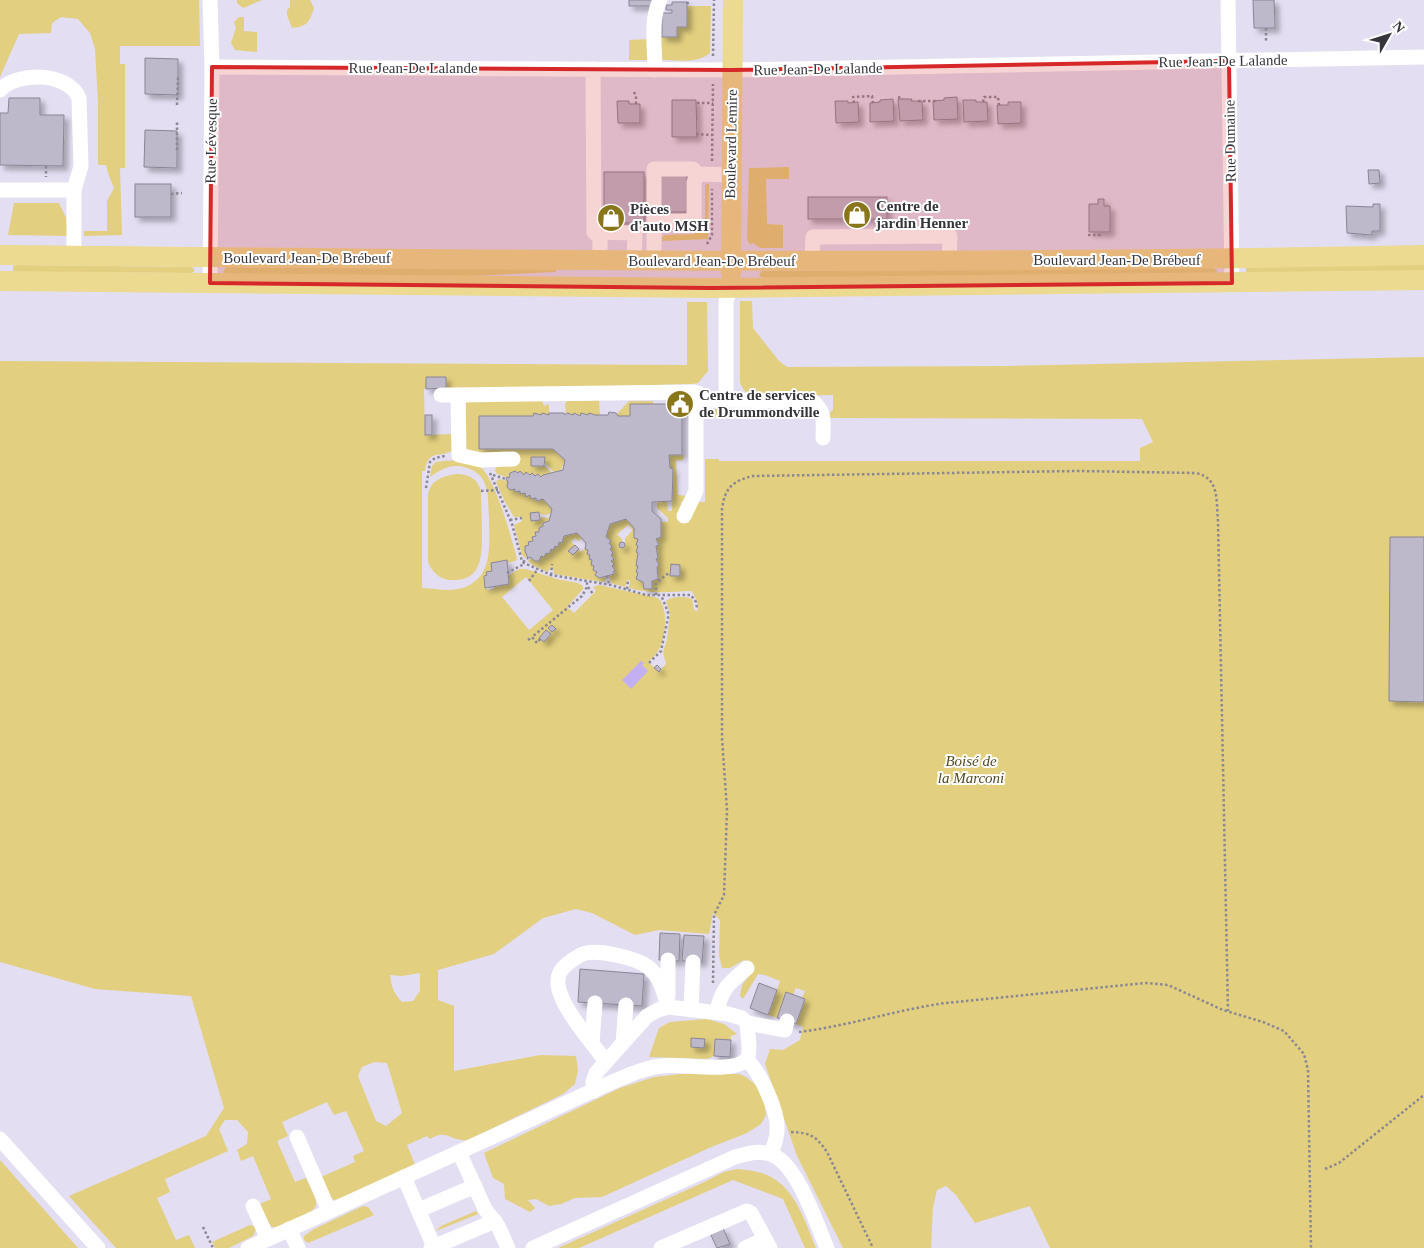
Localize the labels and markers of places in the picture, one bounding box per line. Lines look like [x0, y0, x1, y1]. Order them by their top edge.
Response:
place label: Centre de jardin Henner [875, 198, 968, 231]
shop icon: Centre de jardin Henner [842, 200, 872, 230]
place label: Pièces d'auto MSH [630, 201, 709, 234]
shop icon: Pièces d'auto MSH [596, 203, 626, 233]
place label: Centre de services de Drummondville [699, 387, 820, 420]
public building icon: Centre de services de Drummondville [665, 389, 695, 419]

